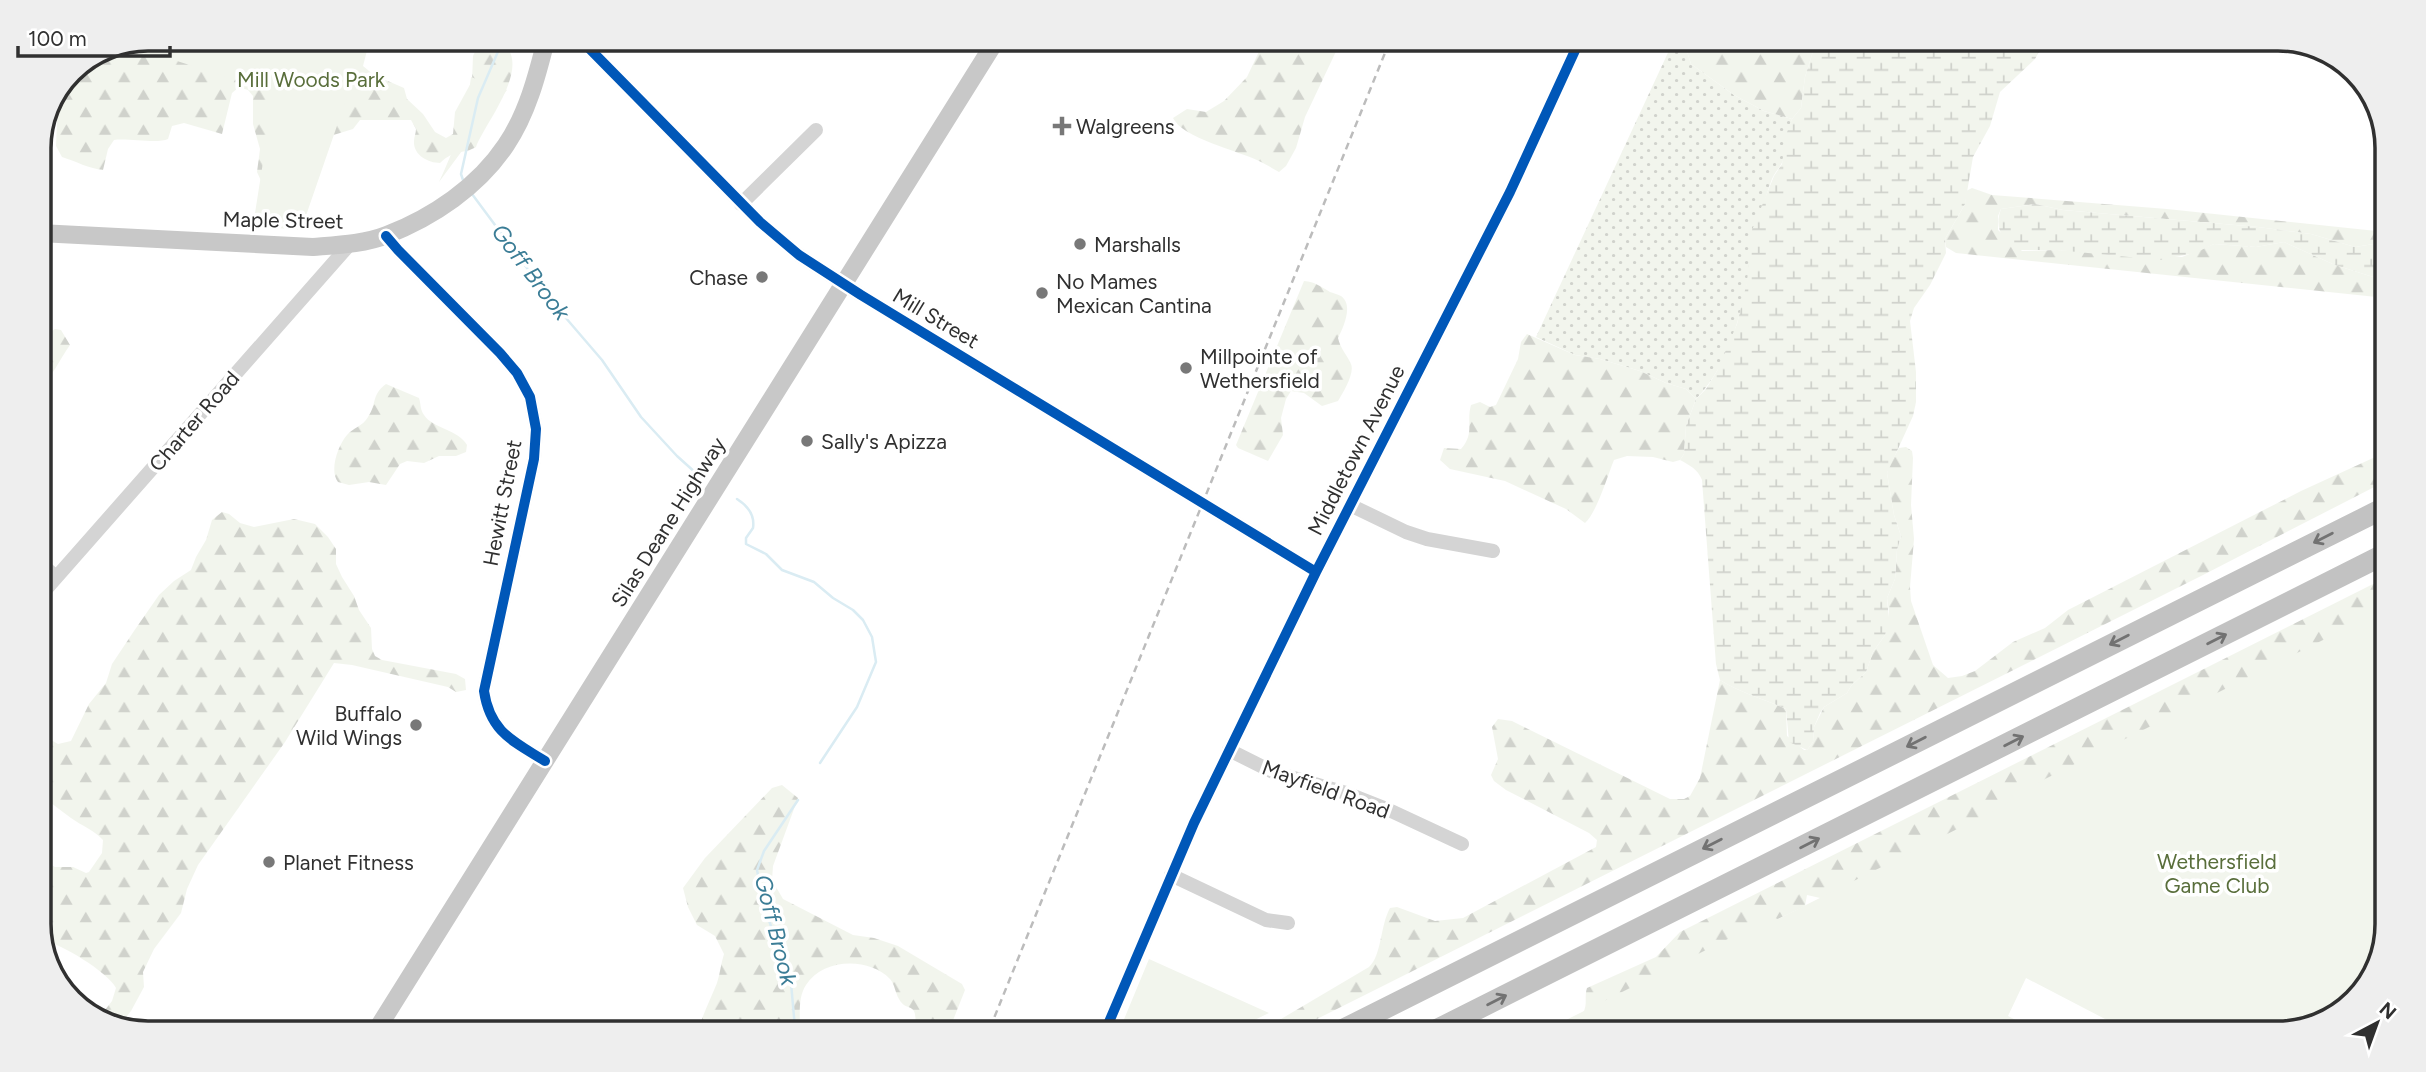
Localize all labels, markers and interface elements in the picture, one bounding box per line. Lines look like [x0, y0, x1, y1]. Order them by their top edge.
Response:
scale bar [18, 14, 170, 58]
text: 100 m [28, 26, 87, 51]
park label: Mill Woods Park [237, 67, 386, 92]
place label: Walgreens [1076, 114, 1175, 139]
marker: Walgreens [1054, 118, 1070, 134]
street label: Maple Street [222, 206, 344, 234]
water label: Goff Brook [486, 218, 577, 326]
place label: Marshalls [1094, 232, 1181, 257]
marker: Marshalls [1072, 236, 1088, 252]
place label: Chase [689, 265, 748, 290]
marker: Chase [754, 269, 770, 285]
place label: No Mames Mexican Cantina [1056, 269, 1212, 318]
street label: Mill Street [888, 283, 984, 353]
marker: No Mames Mexican Cantina [1034, 285, 1050, 301]
place label: Millpointe of Wethersfield [1200, 344, 1320, 393]
marker: Millpointe of Wethersfield [1178, 360, 1194, 376]
street label: Middletown Avenue [1302, 361, 1410, 539]
street label: Charter Road [144, 366, 244, 476]
place label: Sally's Apizza [821, 429, 947, 454]
street label: Silas Deane Highway [606, 433, 730, 611]
marker: Sally's Apizza [799, 433, 815, 449]
street label: Hewitt Street [478, 438, 527, 568]
one-way arrow [2313, 532, 2334, 546]
one-way arrow [2206, 631, 2227, 645]
one-way arrow [2109, 634, 2130, 648]
place label: Buffalo Wild Wings [296, 701, 402, 750]
marker: Buffalo Wild Wings [408, 717, 424, 733]
one-way arrow [2003, 733, 2024, 747]
one-way arrow [1906, 736, 1927, 749]
street label: Mayfield Road [1259, 754, 1393, 824]
one-way arrow [1799, 835, 1820, 849]
one-way arrow [1702, 837, 1723, 851]
park label: Wethersfield Game Club [2157, 849, 2277, 898]
place label: Planet Fitness [283, 850, 414, 875]
marker: Planet Fitness [261, 854, 277, 870]
water label: Goff Brook [749, 872, 803, 989]
north arrow [2342, 988, 2412, 1058]
one-way arrow [1487, 992, 1507, 1006]
text: N [2375, 997, 2401, 1024]

